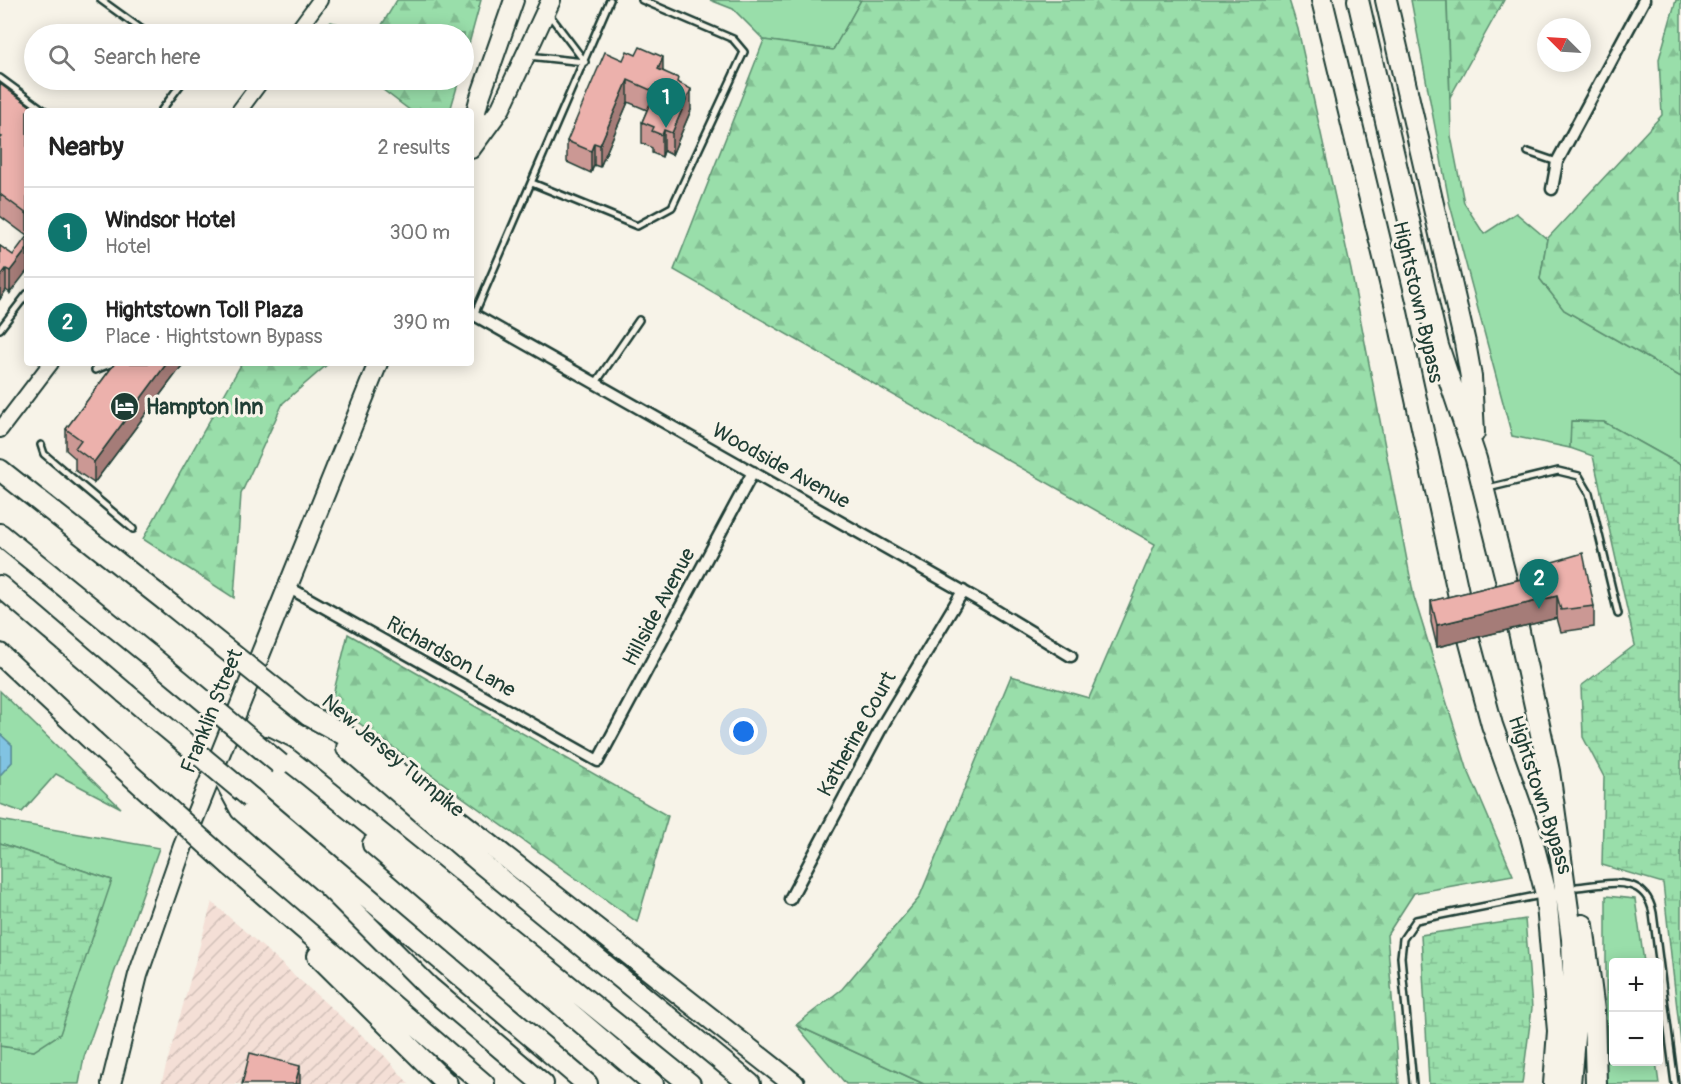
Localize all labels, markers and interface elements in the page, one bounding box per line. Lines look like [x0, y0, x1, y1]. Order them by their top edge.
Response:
north arrow [1537, 18, 1591, 72]
search box [24, 24, 474, 90]
icon: search [45, 41, 78, 74]
text: Search here [93, 43, 200, 71]
pin: 1 [646, 78, 686, 128]
text: Nearby [48, 131, 124, 163]
text: 2 results [378, 135, 450, 160]
text: Windsor Hotel [105, 206, 236, 234]
street label: Hightstown Bypass [1386, 219, 1450, 386]
text: 1 [64, 220, 71, 245]
text: 300 m [389, 220, 450, 245]
text: Hotel [105, 234, 151, 259]
text: Hightstown Toll Plaza [105, 296, 303, 324]
text: 2 [62, 310, 73, 335]
text: 390 m [393, 310, 450, 335]
text: Place · Hightstown Bypass [105, 324, 322, 349]
hotel icon: Hampton Inn [109, 391, 141, 423]
place label: Hampton Inn [146, 394, 263, 421]
street label: Woodside Avenue [707, 417, 855, 515]
street label: Hillside Avenue [617, 543, 702, 671]
pin: 2 [1520, 560, 1558, 609]
street label: Richardson Lane [382, 610, 521, 704]
street label: Franklin Street [175, 644, 249, 777]
street label: Katherine Court [811, 666, 903, 801]
street label: New Jersey Turnpike [316, 688, 470, 824]
street label: Hightstown Bypass [1502, 712, 1579, 878]
your location [729, 717, 758, 746]
map controls [1609, 958, 1663, 1066]
button: + [1609, 958, 1663, 1012]
button: − [1609, 1012, 1663, 1066]

